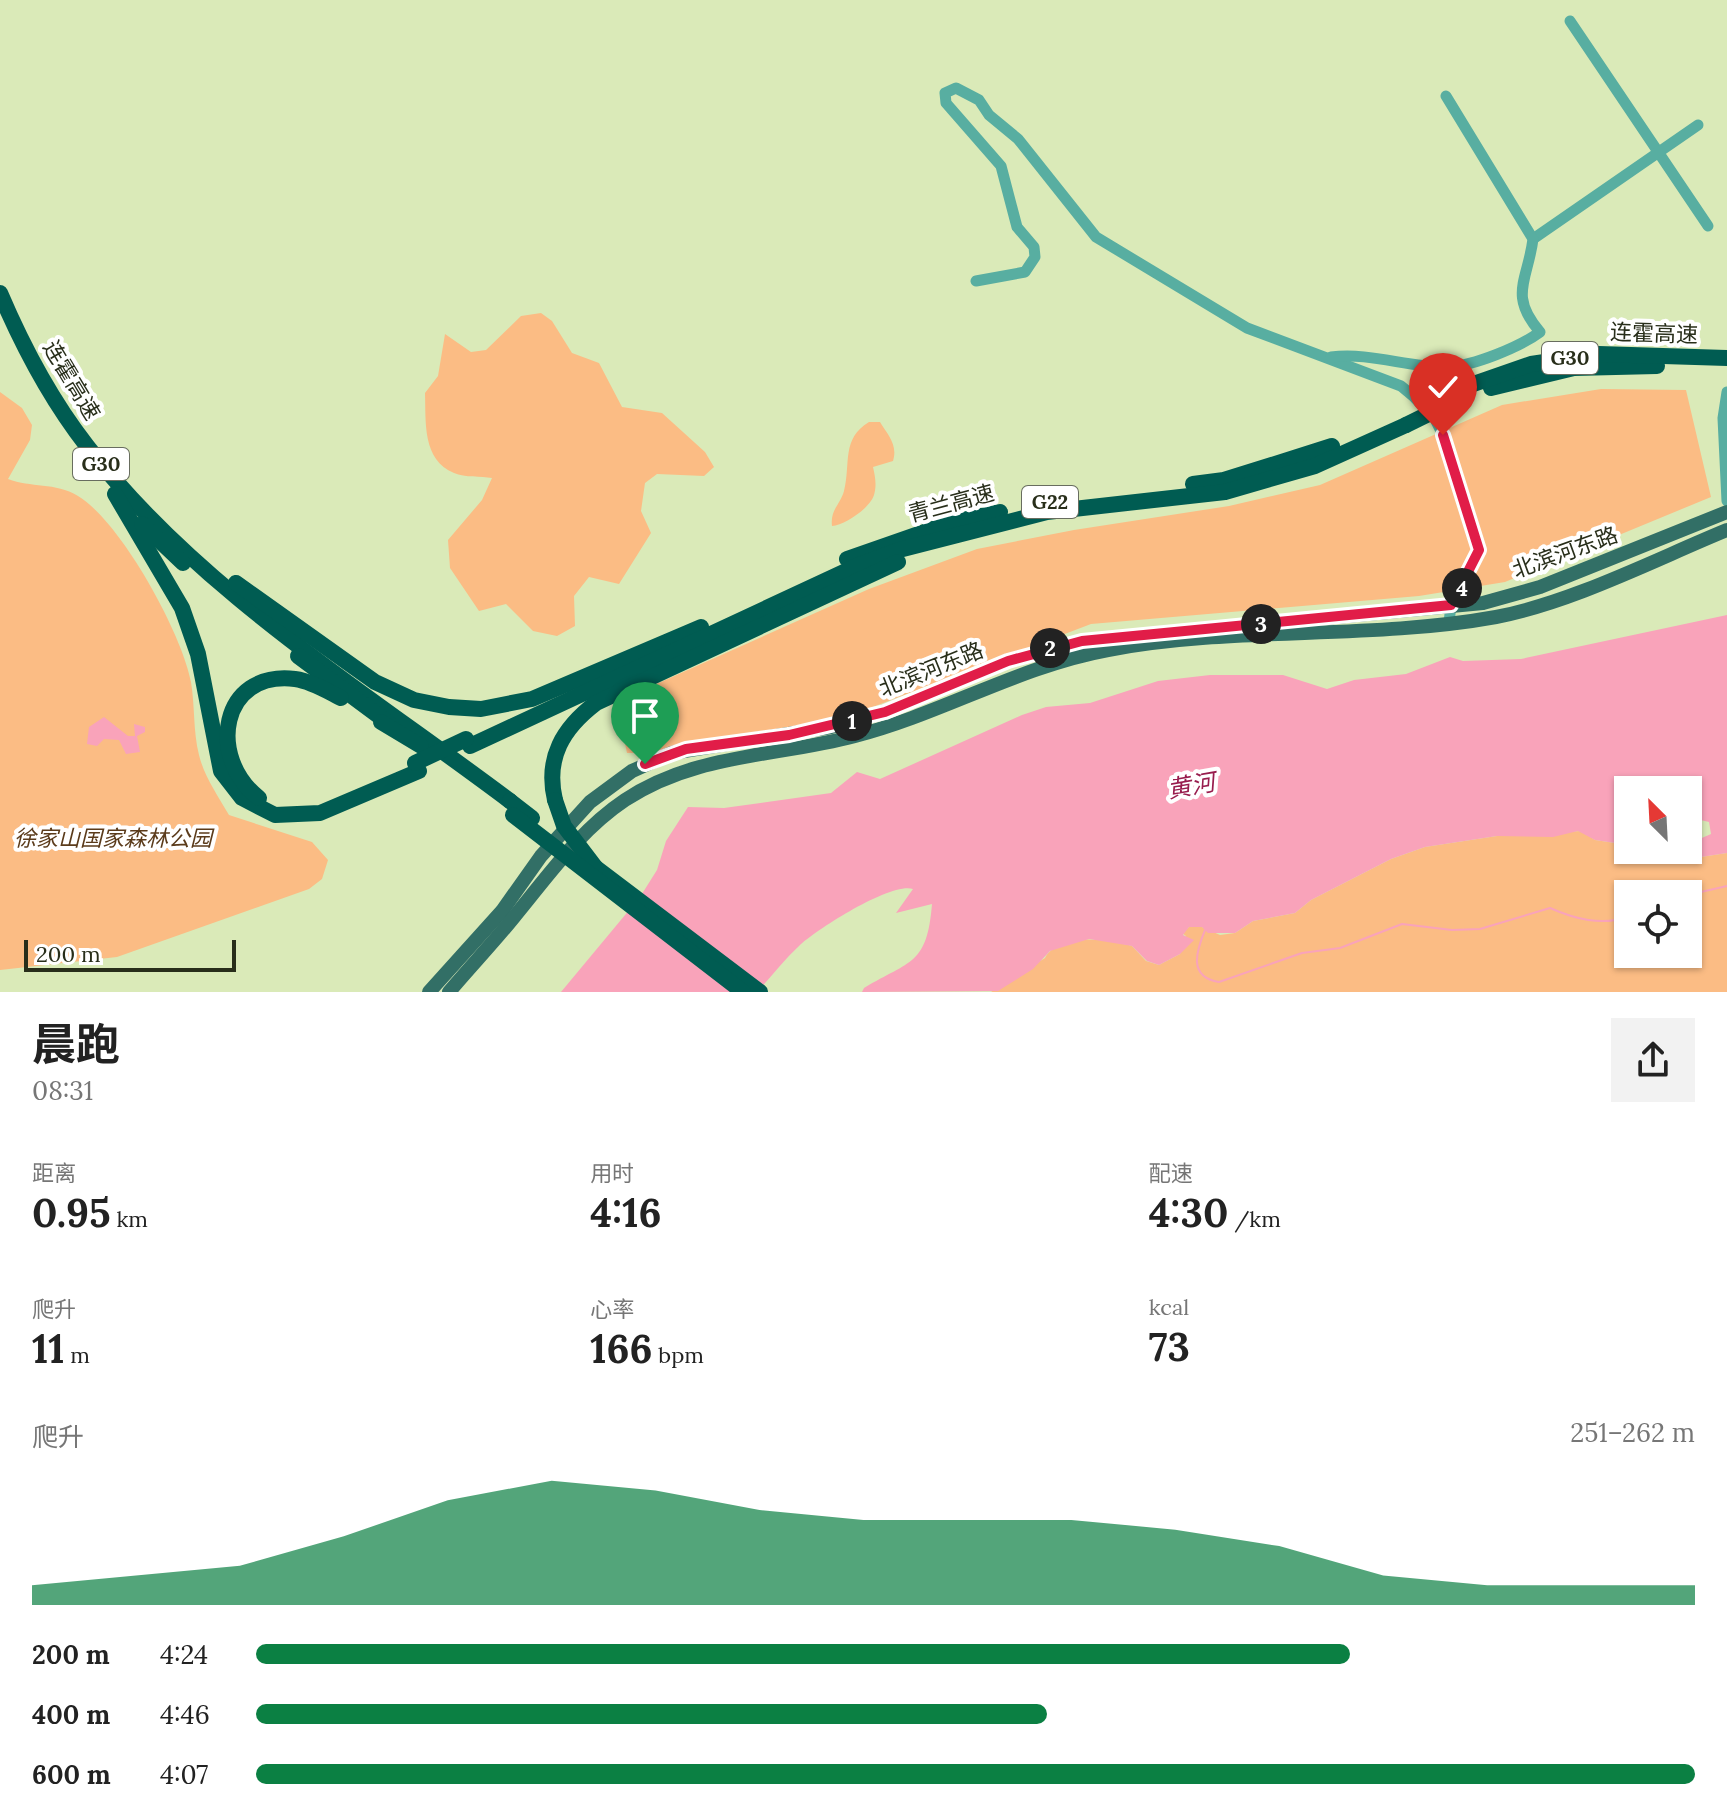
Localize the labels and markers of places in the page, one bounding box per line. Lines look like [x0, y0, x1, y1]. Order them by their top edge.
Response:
pin [1409, 353, 1477, 435]
pin: 4 [1442, 568, 1482, 608]
pin: 3 [1241, 604, 1281, 644]
pin: 2 [1030, 628, 1070, 668]
pin [611, 682, 679, 764]
pin: 1 [832, 701, 872, 741]

